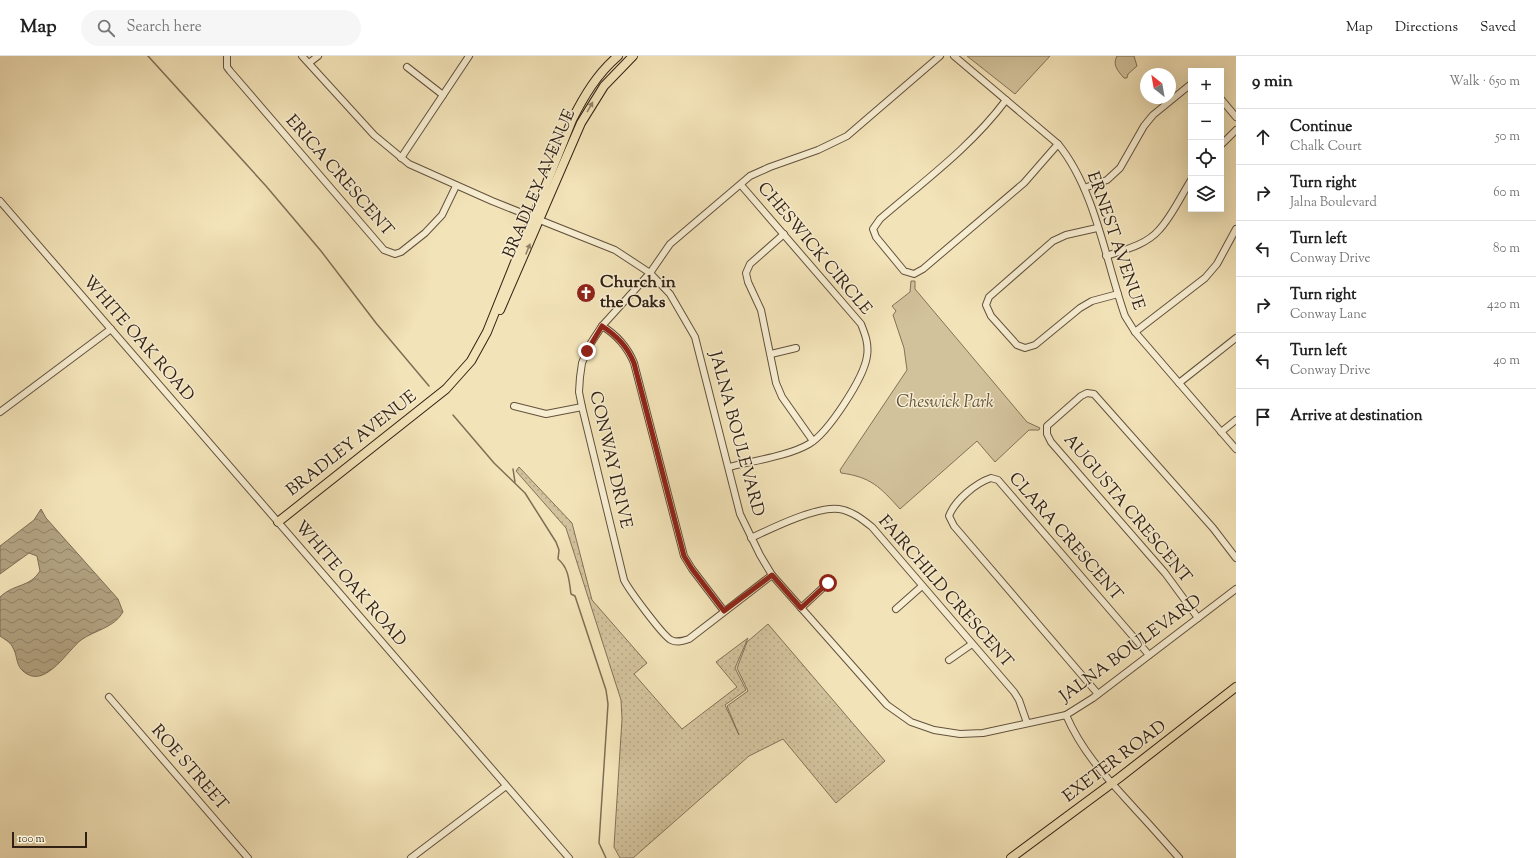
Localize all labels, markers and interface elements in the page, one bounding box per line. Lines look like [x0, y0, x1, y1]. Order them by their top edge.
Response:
search box [81, 10, 361, 46]
text: Map [20, 14, 57, 41]
icon: search [95, 17, 117, 39]
text: Search here [127, 17, 202, 38]
text: Map [1346, 18, 1373, 38]
text: Directions [1395, 18, 1458, 38]
text: Saved [1480, 18, 1516, 38]
north arrow [1140, 68, 1176, 104]
map controls [1188, 68, 1224, 212]
button: + [1188, 68, 1224, 104]
text: 9 min [1252, 70, 1293, 94]
text: Walk · 650 m [1449, 73, 1520, 91]
one-way arrow [586, 101, 593, 113]
button: − [1188, 104, 1224, 140]
street label: BRADLEY AVENUE [498, 106, 582, 262]
street label: ERICA CRESCENT [279, 110, 399, 242]
text: Continue [1290, 117, 1352, 138]
icon: ahead [1252, 126, 1274, 148]
text: 50 m [1495, 128, 1520, 146]
text: Chalk Court [1290, 138, 1362, 156]
button: locate [1188, 140, 1224, 176]
street label: ERNEST AVENUE [1080, 168, 1150, 314]
text: Turn right [1290, 173, 1356, 194]
button: layers [1188, 176, 1224, 212]
street label: CHESWICK CIRCLE [751, 177, 877, 321]
icon: right [1252, 182, 1274, 204]
text: 60 m [1493, 184, 1520, 202]
text: Jalna Boulevard [1290, 194, 1377, 212]
text: Turn left [1290, 229, 1347, 250]
icon: left [1252, 238, 1274, 260]
text: 80 m [1493, 240, 1520, 258]
one-way arrow [525, 243, 531, 254]
text: Conway Drive [1290, 250, 1371, 268]
street label: WHITE OAK ROAD [77, 271, 199, 407]
place label: Church in the Oaks [600, 271, 677, 315]
church icon: Church in the Oaks [575, 282, 597, 304]
text: Turn right [1290, 285, 1356, 306]
icon: right [1252, 294, 1274, 316]
text: 420 m [1487, 296, 1520, 314]
text: Conway Lane [1290, 306, 1367, 324]
text: Turn left [1290, 341, 1347, 362]
route end [578, 342, 596, 360]
street label: JALNA BOULEVARD [702, 348, 770, 519]
icon: left [1252, 350, 1274, 372]
text: 40 m [1493, 352, 1520, 370]
text: Conway Drive [1290, 362, 1371, 380]
street label: BRADLEY AVENUE [282, 385, 422, 503]
street label: CONWAY DRIVE [583, 389, 637, 531]
park label: Cheswick Park [896, 391, 994, 415]
icon: arrive [1252, 406, 1274, 428]
text: Arrive at destination [1290, 406, 1423, 427]
street label: AUGUSTA CRESCENT [1057, 429, 1197, 589]
street label: CLARA CRESCENT [1002, 468, 1128, 607]
street label: FAIRCHILD CRESCENT [872, 510, 1018, 674]
street label: WHITE OAK ROAD [289, 516, 411, 652]
route start [819, 574, 837, 592]
street label: JALNA BOULEVARD [1054, 589, 1207, 709]
street label: EXETER ROAD [1058, 715, 1172, 809]
street label: ROE STREET [145, 720, 233, 816]
scale bar [12, 830, 87, 849]
text: 100 m [18, 831, 45, 847]

